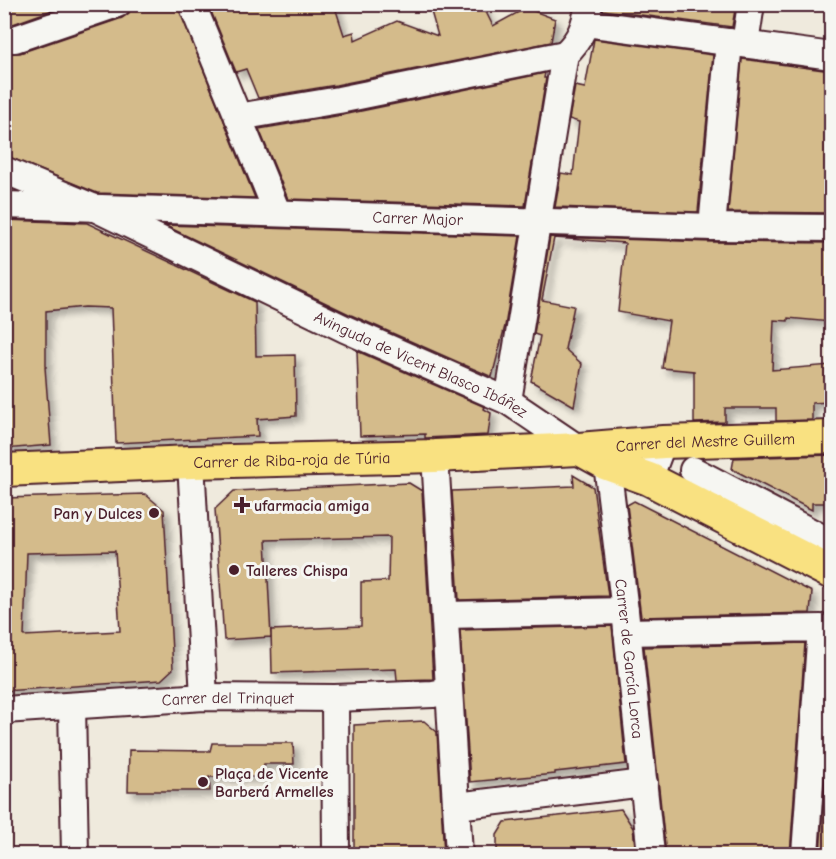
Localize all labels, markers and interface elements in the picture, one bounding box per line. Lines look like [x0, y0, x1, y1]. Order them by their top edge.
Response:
street label: Carrer Major [372, 208, 464, 229]
street label: Avinguda de Vicent Blasco Ibáñez [311, 308, 531, 422]
street label: Carrer del Mestre Guillem [615, 430, 795, 456]
street label: Carrer de Riba-roja de Túria [193, 449, 391, 472]
place label: ufarmacia amiga [254, 497, 369, 515]
marker: ufarmacia amiga [235, 498, 249, 512]
place label: Pan y Dulces [53, 505, 142, 523]
marker: Pan y Dulces [147, 506, 161, 520]
place label: Talleres Chispa [246, 562, 348, 580]
marker: Talleres Chispa [227, 563, 241, 577]
street label: Carrer de García Lorca [611, 578, 647, 740]
street label: Carrer del Trinquet [161, 689, 294, 710]
place label: Plaça de Vicente Barberá Armelles [215, 765, 334, 801]
marker: Plaça de Vicente Barberá Armelles [196, 775, 210, 789]

